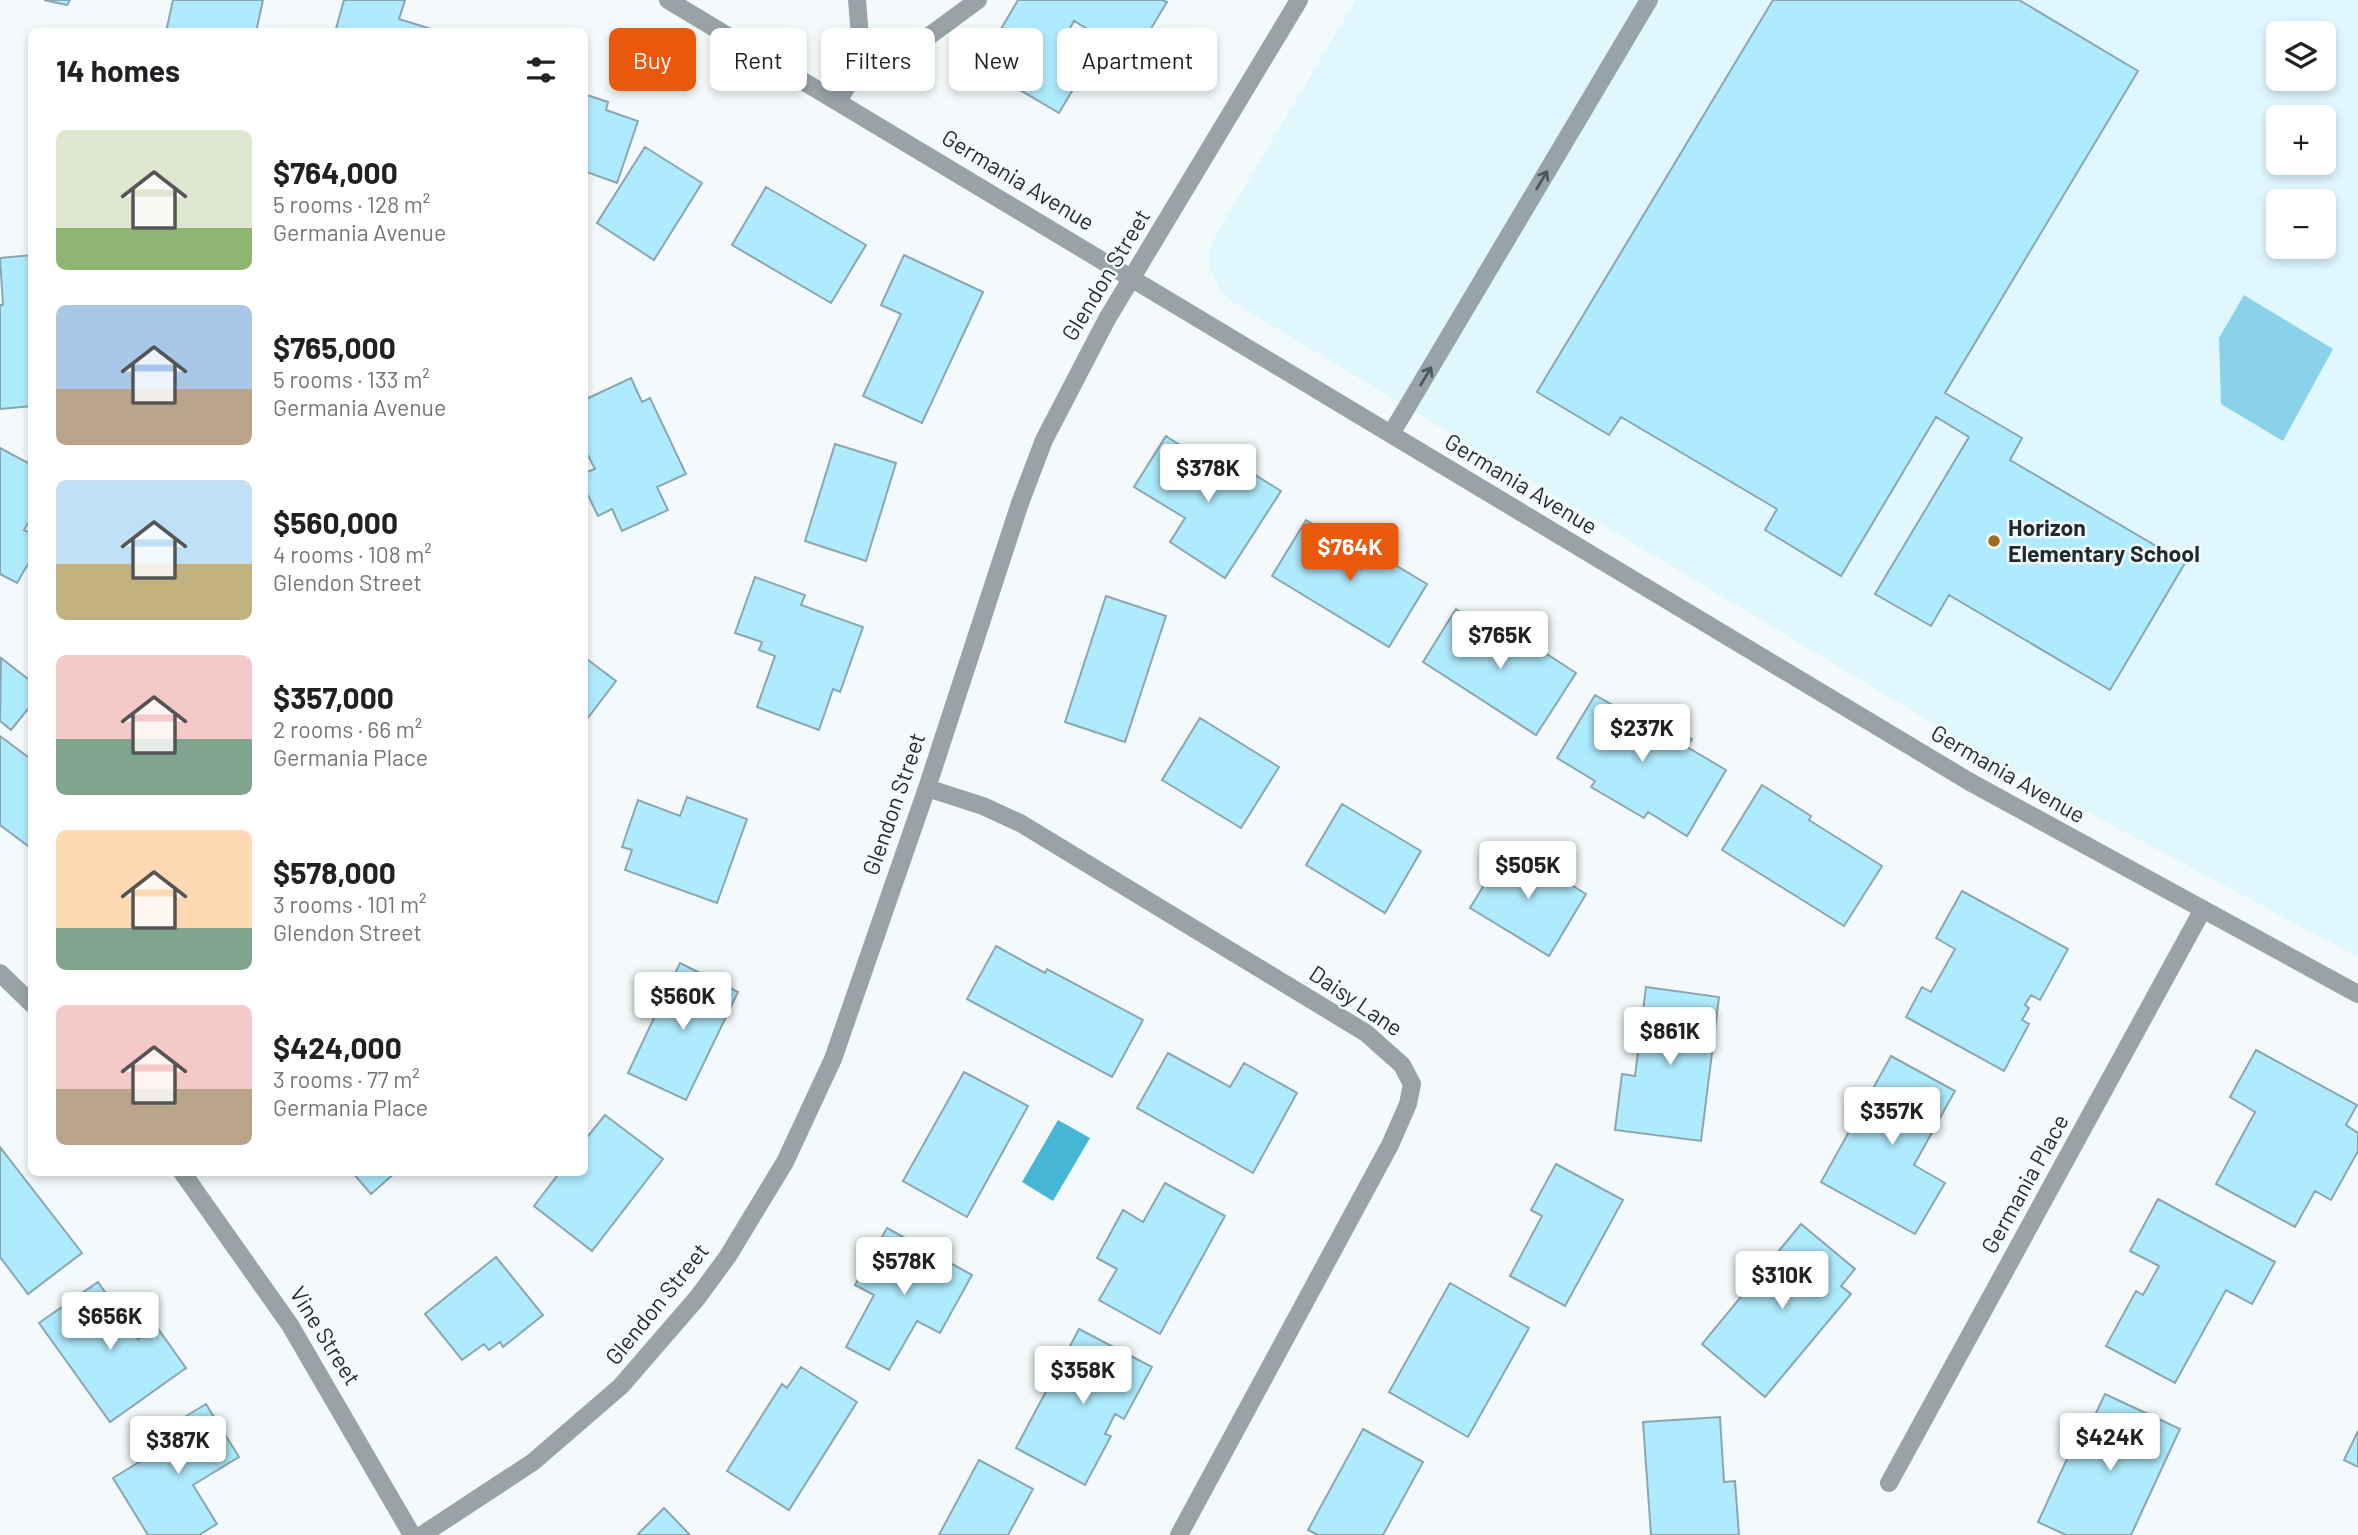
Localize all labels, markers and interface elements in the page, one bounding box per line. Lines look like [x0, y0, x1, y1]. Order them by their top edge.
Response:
map controls [2266, 21, 2336, 259]
button: layers [2266, 21, 2336, 91]
chip: Buy [609, 28, 696, 91]
chip: Rent [710, 28, 807, 91]
chip: Filters [821, 28, 935, 91]
chip: New [949, 28, 1043, 91]
chip: Apartment [1057, 28, 1217, 91]
icon: filters [522, 51, 560, 89]
text: 14 homes [56, 52, 180, 88]
button: + [2266, 105, 2336, 175]
street label: Germania Avenue [937, 123, 1100, 236]
text: $764,000 [273, 154, 398, 190]
icon: home [112, 158, 196, 242]
one-way arrow [1535, 170, 1549, 190]
button: − [2266, 189, 2336, 259]
text: 5 rooms · 128 m² [273, 190, 430, 218]
street label: Glendon Street [1055, 204, 1155, 345]
text: Germania Avenue [273, 218, 446, 246]
text: $765,000 [273, 329, 396, 365]
icon: home [112, 333, 196, 417]
text: 5 rooms · 133 m² [273, 365, 430, 393]
one-way arrow [1420, 366, 1434, 386]
text: Germania Avenue [273, 393, 446, 421]
street label: Germania Avenue [1440, 427, 1603, 540]
pin: $378K [1159, 444, 1257, 504]
text: $378K [1176, 453, 1240, 481]
text: $560,000 [273, 504, 398, 540]
icon: home [112, 508, 196, 592]
place label: Horizon Elementary School [2008, 513, 2200, 567]
pin: $764K [1301, 524, 1399, 583]
text: $764K [1317, 532, 1383, 560]
marker: Horizon Elementary School [1986, 533, 2002, 549]
text: 4 rooms · 108 m² [273, 540, 432, 568]
text: Glendon Street [273, 568, 422, 596]
pin: $765K [1451, 612, 1549, 671]
text: $765K [1468, 620, 1532, 648]
text: $357,000 [273, 679, 394, 715]
icon: home [112, 683, 196, 767]
pin: $237K [1593, 704, 1691, 764]
text: $237K [1610, 713, 1674, 741]
text: 2 rooms · 66 m² [273, 715, 422, 743]
street label: Germania Avenue [1927, 718, 2090, 829]
street label: Glendon Street [856, 729, 931, 879]
text: Germania Place [273, 743, 428, 771]
pin: $505K [1479, 842, 1577, 901]
text: $505K [1495, 850, 1561, 878]
text: $578,000 [273, 854, 396, 890]
icon: home [112, 858, 196, 942]
text: 3 rooms · 101 m² [273, 890, 426, 918]
text: Glendon Street [273, 918, 422, 946]
street label: Daisy Lane [1305, 959, 1409, 1042]
pin: $560K [634, 972, 732, 1032]
text: $560K [650, 981, 716, 1009]
pin: $861K [1621, 1007, 1719, 1067]
text: $861K [1640, 1016, 1700, 1044]
text: $424,000 [273, 1029, 402, 1065]
icon: home [112, 1033, 196, 1117]
text: 3 rooms · 77 m² [273, 1065, 420, 1093]
pin: $357K [1843, 1088, 1941, 1147]
text: Germania Place [273, 1093, 428, 1121]
text: $357K [1860, 1096, 1924, 1124]
street label: Germania Place [1974, 1109, 2074, 1258]
street label: Glendon Street [599, 1237, 714, 1370]
pin: $578K [855, 1238, 953, 1297]
text: $578K [872, 1246, 936, 1274]
pin: $310K [1733, 1252, 1831, 1311]
text: $310K [1751, 1260, 1813, 1288]
street label: Vine Street [284, 1281, 367, 1390]
pin: $656K [61, 1292, 159, 1352]
text: $656K [78, 1301, 142, 1329]
pin: $358K [1034, 1346, 1132, 1406]
text: $358K [1051, 1355, 1115, 1383]
pin: $424K [2061, 1414, 2159, 1473]
pin: $387K [129, 1416, 227, 1476]
text: $424K [2076, 1422, 2144, 1450]
text: $387K [146, 1425, 210, 1453]

